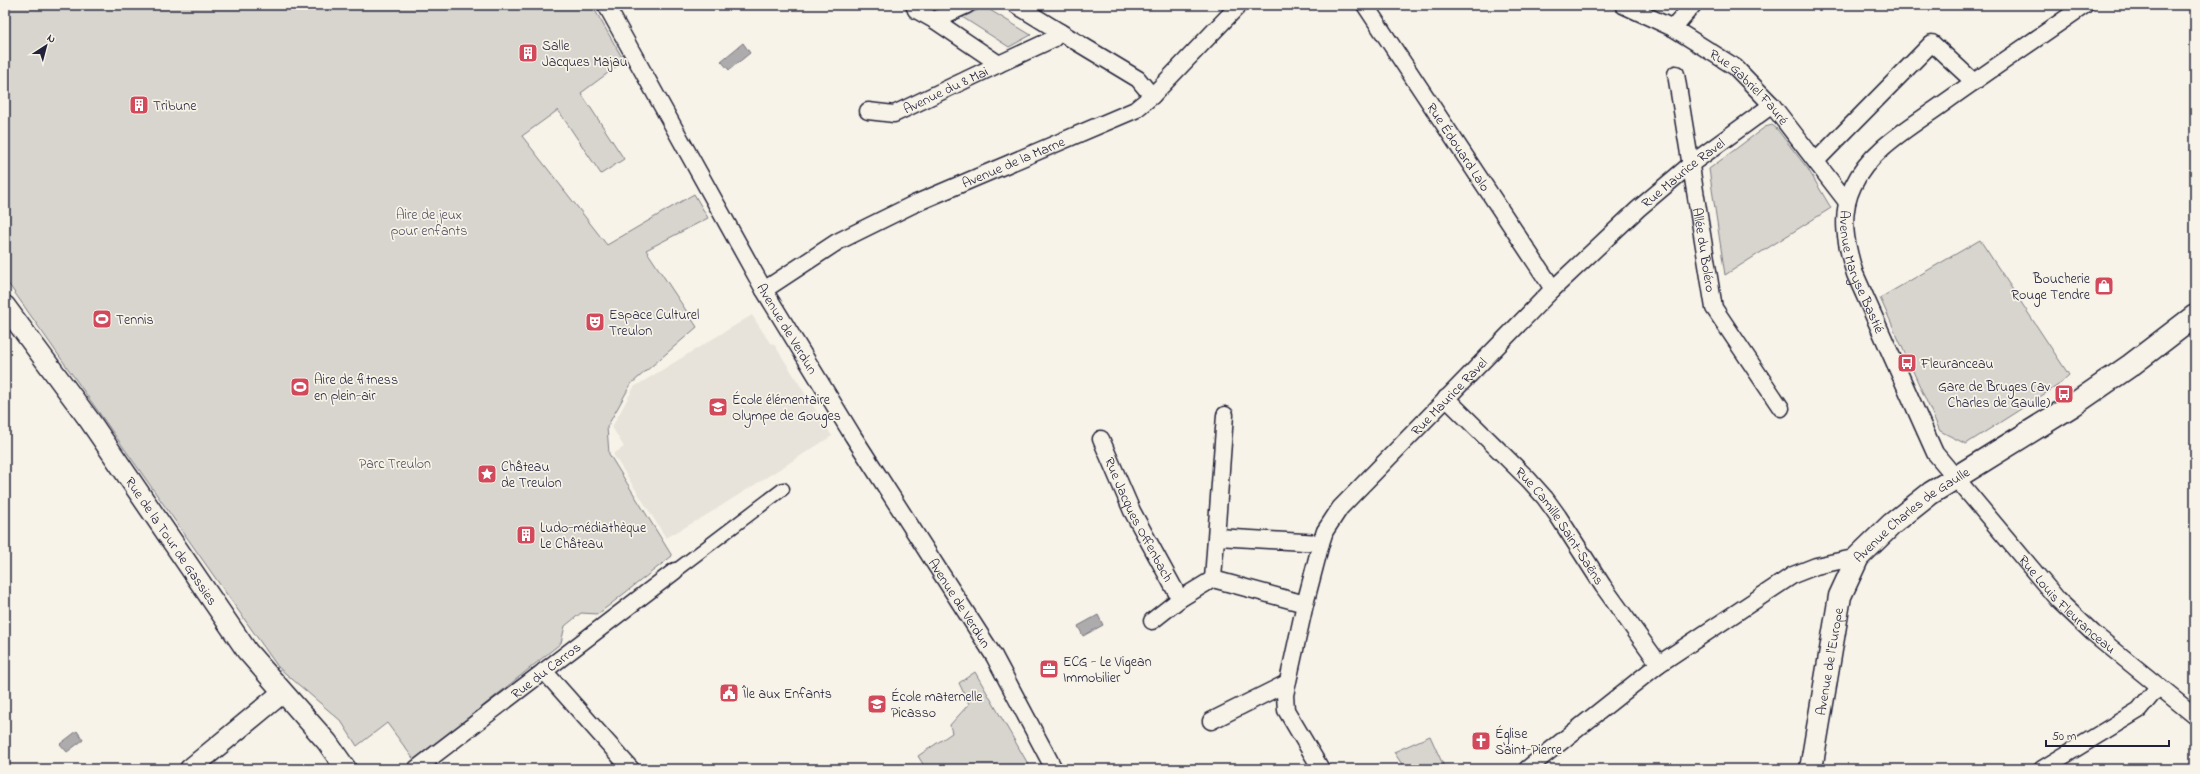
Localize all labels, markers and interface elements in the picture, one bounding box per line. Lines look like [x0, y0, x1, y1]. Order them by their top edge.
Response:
north arrow [26, 26, 66, 66]
text: N [44, 30, 59, 47]
place label: Salle Jacques Majau [542, 36, 628, 73]
building icon: Salle Jacques Majau [517, 42, 539, 64]
street label: Rue Gabriel Fauré [1705, 44, 1793, 131]
street label: Avenue du 8 Mai [900, 62, 992, 120]
building icon: Tribune [128, 94, 150, 116]
place label: Tribune [153, 96, 197, 117]
street label: Rue Édouard Lalo [1420, 99, 1495, 196]
street label: Avenue de la Marne [959, 132, 1069, 194]
street label: Rue Maurice Ravel [1637, 134, 1730, 214]
park label: Aire de jeux pour enfants [391, 205, 467, 242]
street label: Allée du Boléro [1686, 206, 1720, 294]
street label: Avenue Maryse Bastié [1833, 209, 1889, 337]
place label: Boucherie Rouge Tendre [2011, 269, 2091, 307]
shop icon: Boucherie Rouge Tendre [2093, 275, 2115, 297]
street label: Avenue de Verdun [750, 280, 822, 379]
place label: Espace Culturel Treulon [609, 305, 699, 342]
sports icon: Tennis [91, 308, 113, 330]
place label: Tennis [116, 310, 154, 331]
theatre icon: Espace Culturel Treulon [584, 311, 606, 333]
bus stop icon: Fleuranceau [1896, 352, 1918, 374]
street label: Rue Maurice Ravel [1407, 353, 1493, 441]
place label: Fleuranceau [1920, 354, 1994, 375]
place label: Aire de fitness en plein-air [314, 370, 398, 407]
sports icon: Aire de fitness en plein-air [289, 376, 311, 398]
place label: Gare de Bruges (av Charles de Gaulle) [1938, 377, 2051, 414]
bus stop icon: Gare de Bruges (av Charles de Gaulle) [2053, 383, 2075, 405]
place label: École élémentaire Olympe de Gouges [732, 390, 841, 428]
school or university icon: École élémentaire Olympe de Gouges [707, 396, 729, 418]
park label: Parc Treulon [359, 454, 431, 475]
street label: Rue Jacques Offenbach [1098, 454, 1178, 586]
place label: Château de Treulon [501, 457, 562, 494]
street label: Avenue Charles de Gaulle [1849, 462, 1975, 568]
place icon: Château de Treulon [476, 463, 498, 485]
street label: Rue Camille Saint-Saëns [1510, 463, 1609, 590]
street label: Rue de la Tour de Gassies [119, 473, 222, 610]
place label: Ludo-médiathèque Le Château [540, 518, 647, 555]
building icon: Ludo-médiathèque Le Château [515, 524, 537, 546]
street label: Rue Louis Fleuranceau [2013, 551, 2120, 660]
street label: Avenue de Verdun [922, 555, 995, 653]
street label: Avenue de l'Europe [1811, 606, 1850, 717]
street label: Rue du Carros [507, 638, 586, 705]
place label: ECG - Le Vigean Immobilier [1063, 652, 1152, 689]
office icon: ECG - Le Vigean Immobilier [1038, 658, 1060, 680]
public building icon: Île aux Enfants [718, 682, 740, 704]
place label: Île aux Enfants [741, 684, 832, 705]
place label: École maternelle Picasso [891, 687, 983, 724]
school or university icon: École maternelle Picasso [866, 693, 888, 715]
scale bar [2046, 722, 2169, 748]
place label: Église Saint-Pierre [1495, 724, 1563, 761]
text: 50 m [2052, 728, 2076, 746]
church icon: Église Saint-Pierre [1470, 730, 1492, 752]

